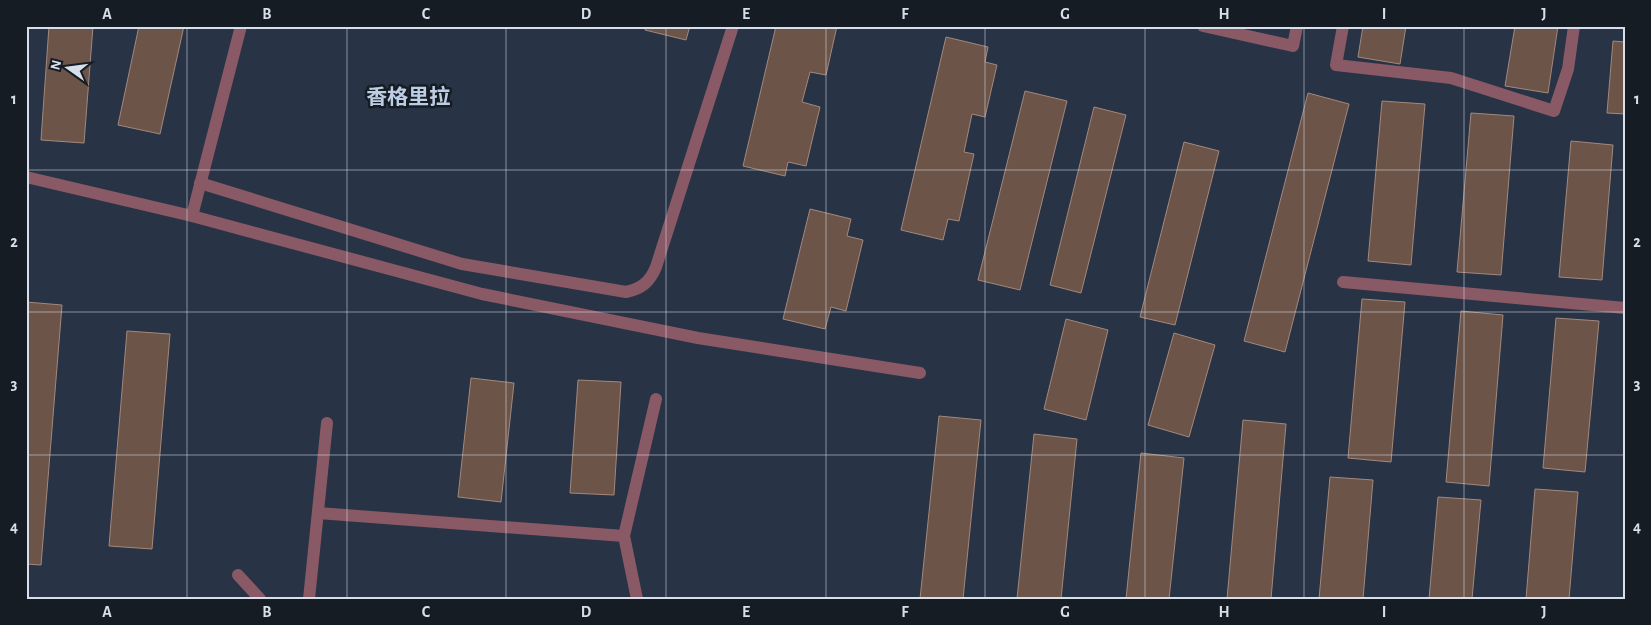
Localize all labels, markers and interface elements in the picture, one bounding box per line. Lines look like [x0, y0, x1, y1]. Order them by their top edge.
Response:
text: A [102, 6, 112, 22]
text: B [262, 6, 272, 22]
text: C [422, 6, 431, 22]
text: D [581, 6, 592, 22]
text: E [742, 6, 750, 22]
text: F [901, 6, 909, 22]
text: G [1060, 6, 1070, 22]
text: H [1218, 6, 1230, 22]
text: I [1382, 6, 1386, 22]
text: J [1541, 6, 1547, 22]
north arrow [42, 42, 92, 92]
text: N [48, 59, 64, 72]
district label: 香格里拉 [366, 85, 450, 108]
text: 1 [11, 91, 17, 107]
text: 1 [1634, 91, 1640, 107]
text: 2 [10, 234, 18, 250]
text: 2 [1633, 234, 1641, 250]
text: 3 [11, 376, 18, 392]
text: 3 [1634, 376, 1641, 392]
text: 4 [10, 519, 18, 535]
text: 4 [1633, 519, 1641, 535]
text: A [102, 604, 112, 620]
text: B [262, 604, 272, 620]
text: C [422, 604, 431, 620]
text: D [581, 604, 592, 620]
text: E [742, 604, 750, 620]
text: F [901, 604, 909, 620]
text: G [1060, 604, 1070, 620]
text: H [1218, 604, 1230, 620]
text: I [1382, 604, 1386, 620]
text: J [1541, 604, 1547, 620]

